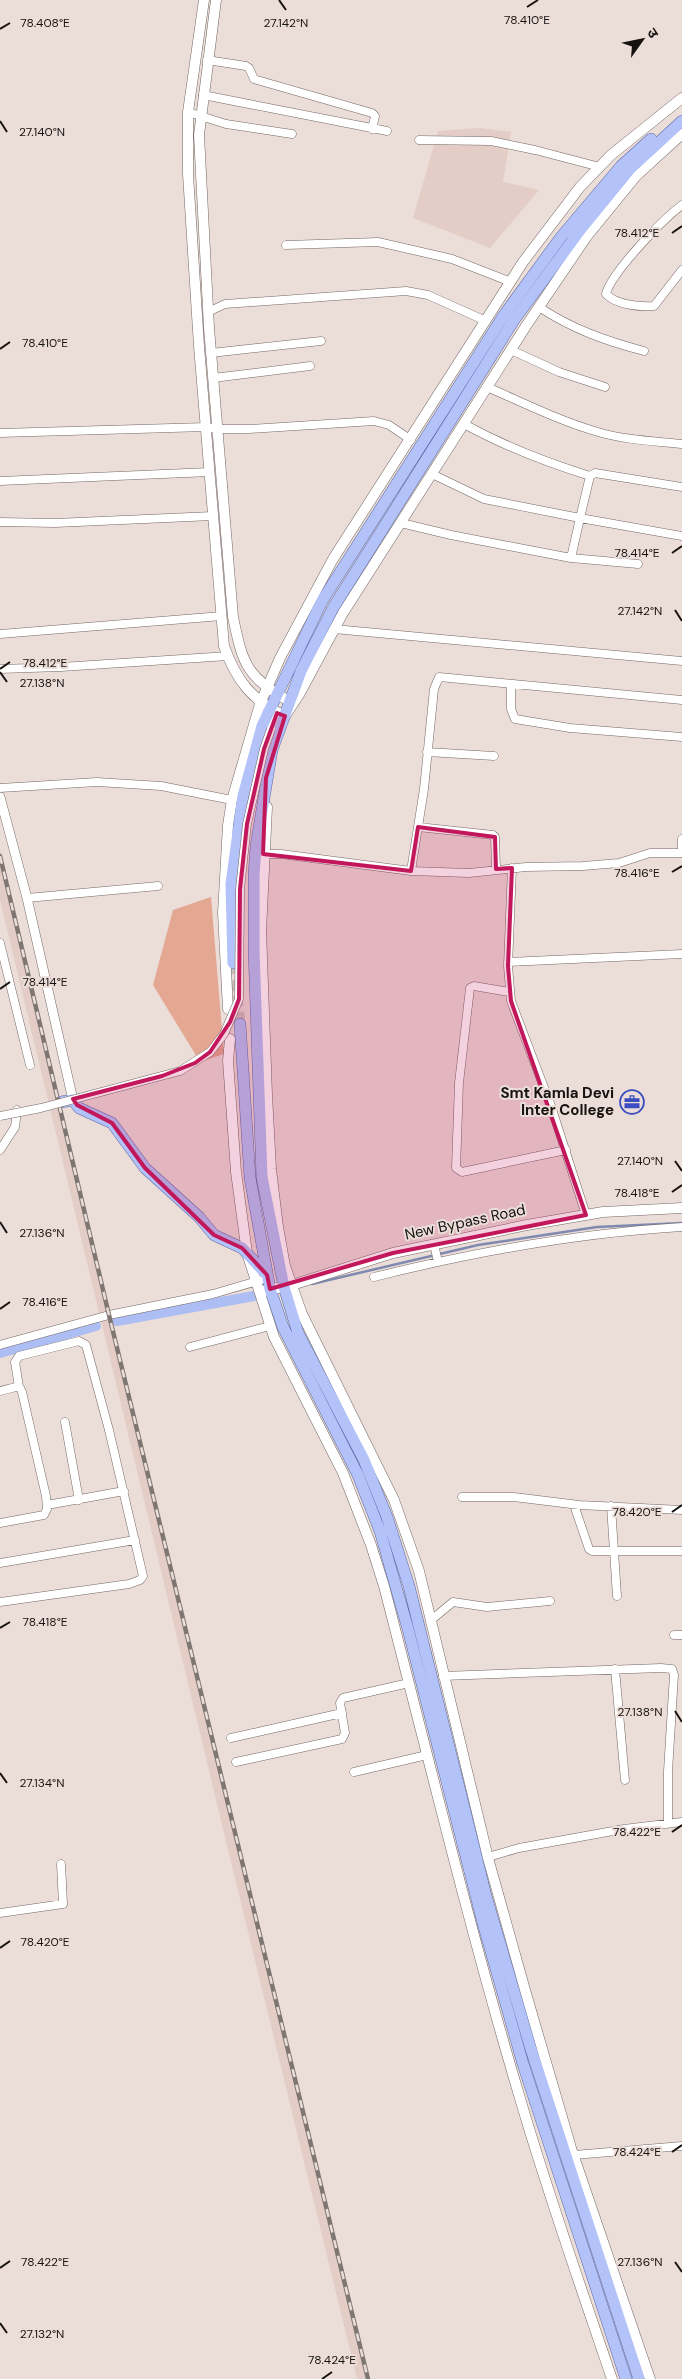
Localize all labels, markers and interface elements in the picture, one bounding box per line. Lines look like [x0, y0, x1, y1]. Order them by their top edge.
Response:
text: 78.410°E [504, 12, 550, 28]
text: 78.408°E [20, 15, 70, 31]
text: 27.142°N [264, 15, 308, 31]
north arrow [617, 15, 667, 65]
text: उ [643, 25, 663, 42]
text: 27.140°N [19, 124, 65, 140]
text: 78.412°E [615, 225, 660, 241]
text: 78.410°E [22, 335, 68, 351]
text: 78.414°E [614, 545, 660, 561]
text: 27.142°N [618, 603, 662, 619]
text: 78.412°E [23, 655, 68, 671]
text: 27.138°N [19, 675, 65, 691]
text: 78.416°E [614, 865, 660, 881]
text: 78.414°E [22, 974, 68, 990]
place label: Smt Kamla Devi Inter College [500, 1083, 614, 1120]
office icon: Smt Kamla Devi Inter College [619, 1089, 645, 1115]
text: 27.140°N [617, 1153, 663, 1169]
text: 78.418°E [614, 1185, 660, 1201]
street label: New Bypass Road [403, 1199, 527, 1245]
text: 27.136°N [19, 1225, 65, 1241]
text: 78.416°E [22, 1294, 68, 1310]
text: 78.420°E [612, 1504, 662, 1520]
text: 78.418°E [22, 1614, 68, 1630]
text: 27.138°N [617, 1704, 663, 1720]
text: 27.134°N [19, 1775, 65, 1791]
text: 78.422°E [613, 1824, 661, 1840]
text: 78.420°E [20, 1934, 70, 1950]
text: 78.424°E [613, 2144, 661, 2160]
text: 78.422°E [21, 2254, 69, 2270]
text: 27.136°N [617, 2254, 663, 2270]
text: 27.132°N [20, 2326, 64, 2342]
text: 78.424°E [308, 2352, 356, 2368]

